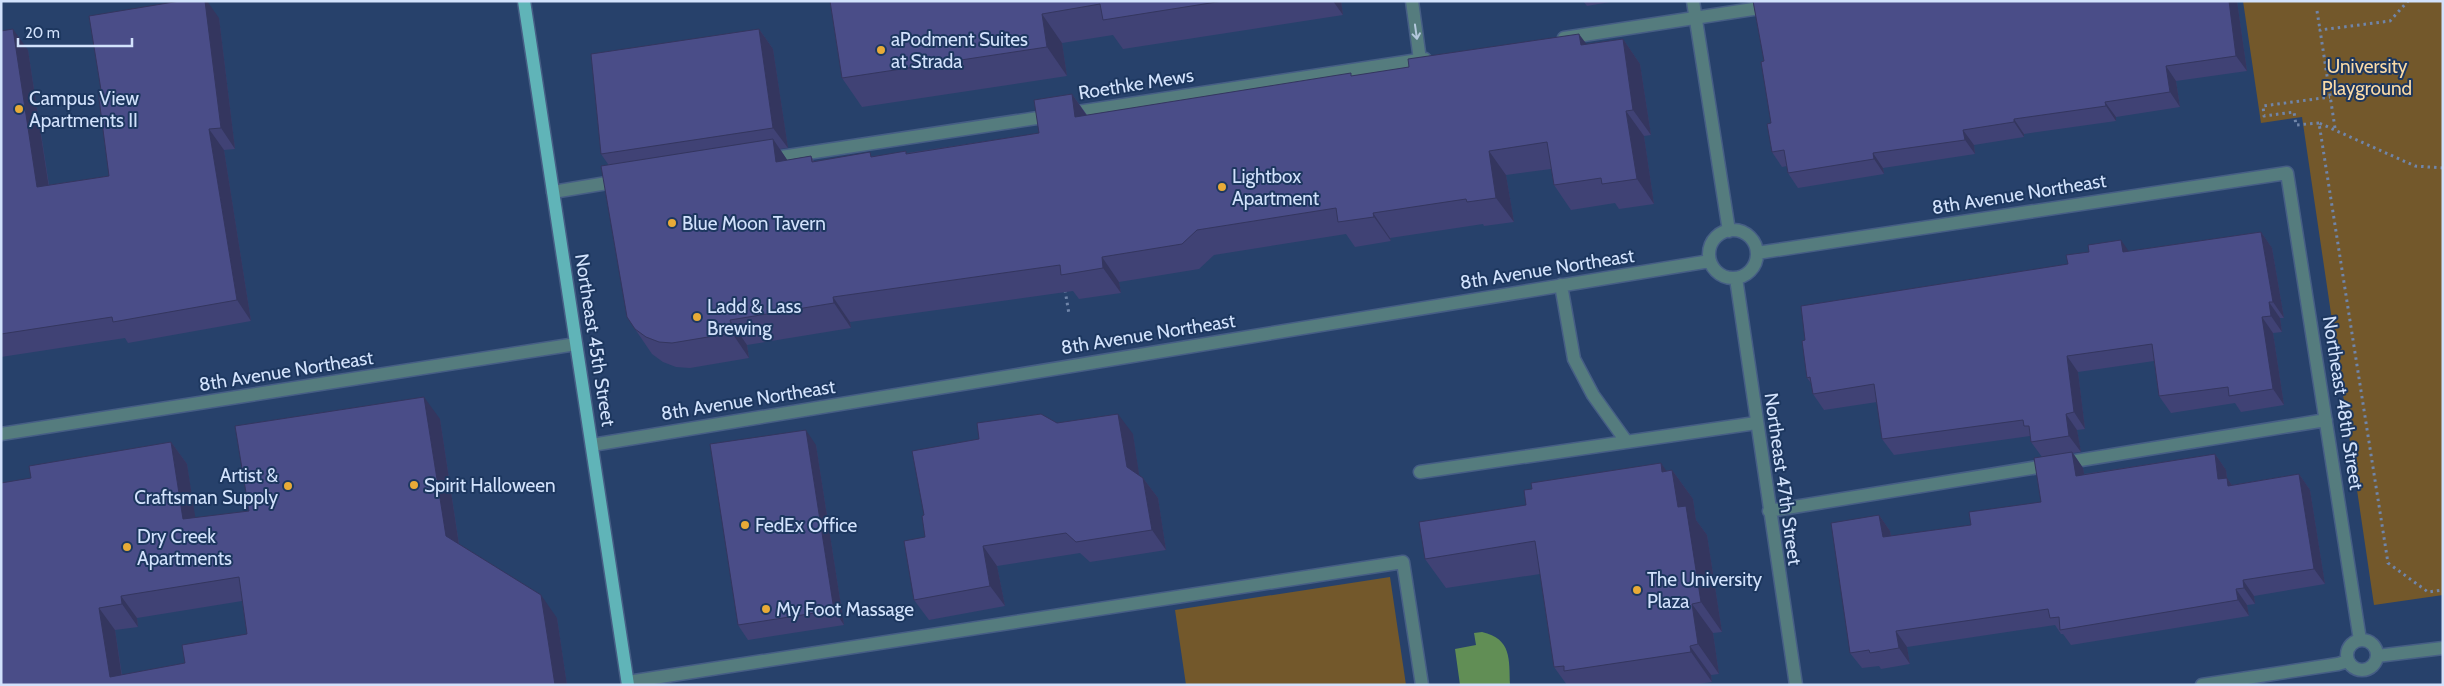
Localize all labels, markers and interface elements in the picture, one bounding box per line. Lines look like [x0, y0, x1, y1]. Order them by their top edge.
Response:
scale bar [18, 15, 131, 47]
one-way arrow [1411, 23, 1421, 39]
text: 20 m [25, 24, 60, 42]
place label: aPodment Suites at Strada [891, 28, 1028, 73]
marker: aPodment Suites at Strada [875, 44, 887, 56]
park label: University Playground [2322, 55, 2412, 100]
street label: Roethke Mews [1077, 63, 1196, 104]
place label: Campus View Apartments II [29, 87, 139, 132]
marker: Campus View Apartments II [13, 103, 25, 115]
place label: Lightbox Apartment [1232, 165, 1320, 210]
street label: 8th Avenue Northeast [1930, 169, 2108, 219]
marker: Lightbox Apartment [1216, 181, 1228, 193]
place label: Blue Moon Tavern [682, 212, 826, 235]
marker: Blue Moon Tavern [666, 217, 678, 229]
street label: 8th Avenue Northeast [1458, 244, 1636, 294]
street label: Northeast 45th Street [570, 252, 620, 429]
place label: Ladd & Lass Brewing [707, 295, 801, 340]
street label: 8th Avenue Northeast [1059, 309, 1237, 359]
marker: Ladd & Lass Brewing [691, 311, 703, 323]
street label: Northeast 48th Street [2318, 314, 2368, 492]
street label: 8th Avenue Northeast [197, 346, 375, 396]
street label: 8th Avenue Northeast [659, 375, 837, 425]
street label: Northeast 47th Street [1760, 391, 1807, 567]
place label: Artist & Craftsman Supply [134, 464, 278, 509]
place label: Spirit Halloween [424, 474, 556, 497]
marker: Spirit Halloween [408, 479, 420, 491]
marker: Artist & Craftsman Supply [282, 480, 294, 492]
place label: FedEx Office [755, 514, 858, 537]
marker: FedEx Office [739, 519, 751, 531]
place label: Dry Creek Apartments [137, 525, 232, 570]
marker: Dry Creek Apartments [121, 541, 133, 553]
place label: The University Plaza [1647, 568, 1763, 613]
marker: The University Plaza [1631, 584, 1643, 596]
place label: My Foot Massage [776, 598, 914, 621]
marker: My Foot Massage [760, 603, 772, 615]

